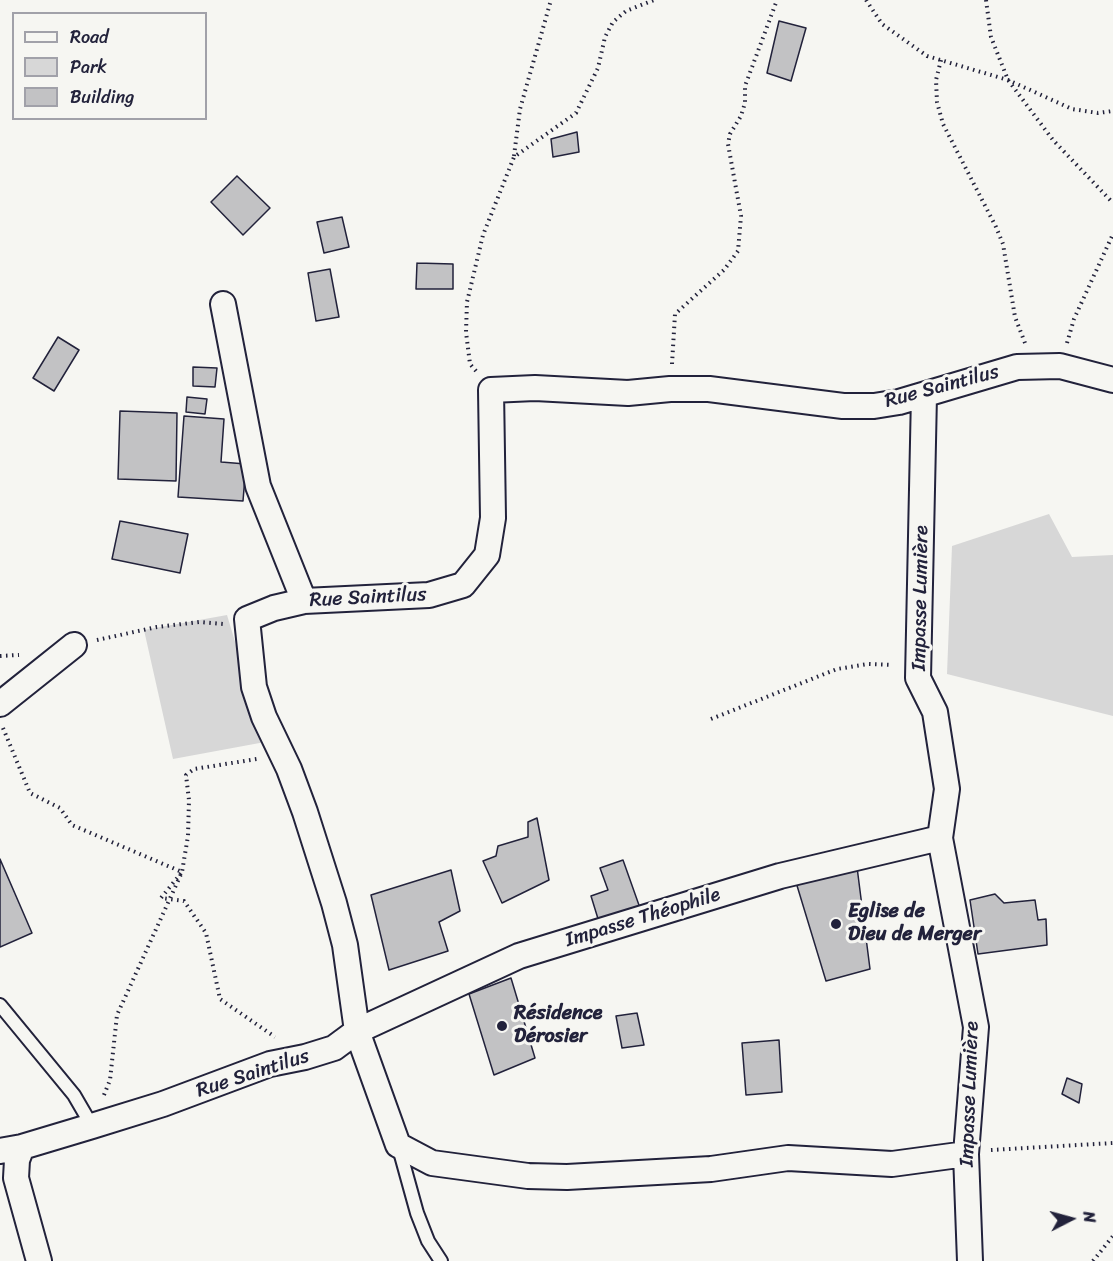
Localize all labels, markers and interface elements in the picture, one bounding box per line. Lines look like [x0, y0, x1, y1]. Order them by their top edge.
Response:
legend [12, 12, 207, 120]
text: Road [70, 21, 109, 53]
text: Park [70, 51, 107, 83]
text: Building [70, 81, 134, 113]
street label: Rue Saintilus [882, 360, 1002, 414]
street label: Impasse Lumière [908, 525, 934, 671]
street label: Rue Saintilus [309, 583, 427, 613]
street label: Impasse Théophile [563, 883, 723, 953]
place label: Eglise de Dieu de Merger [848, 900, 981, 947]
marker: Eglise de Dieu de Merger [829, 917, 843, 931]
place label: Résidence Dérosier [514, 1002, 602, 1049]
marker: Résidence Dérosier [495, 1019, 509, 1033]
street label: Impasse Lumière [955, 1021, 985, 1167]
street label: Rue Saintilus [194, 1044, 312, 1104]
north arrow [1041, 1189, 1101, 1249]
text: N [1074, 1210, 1104, 1224]

